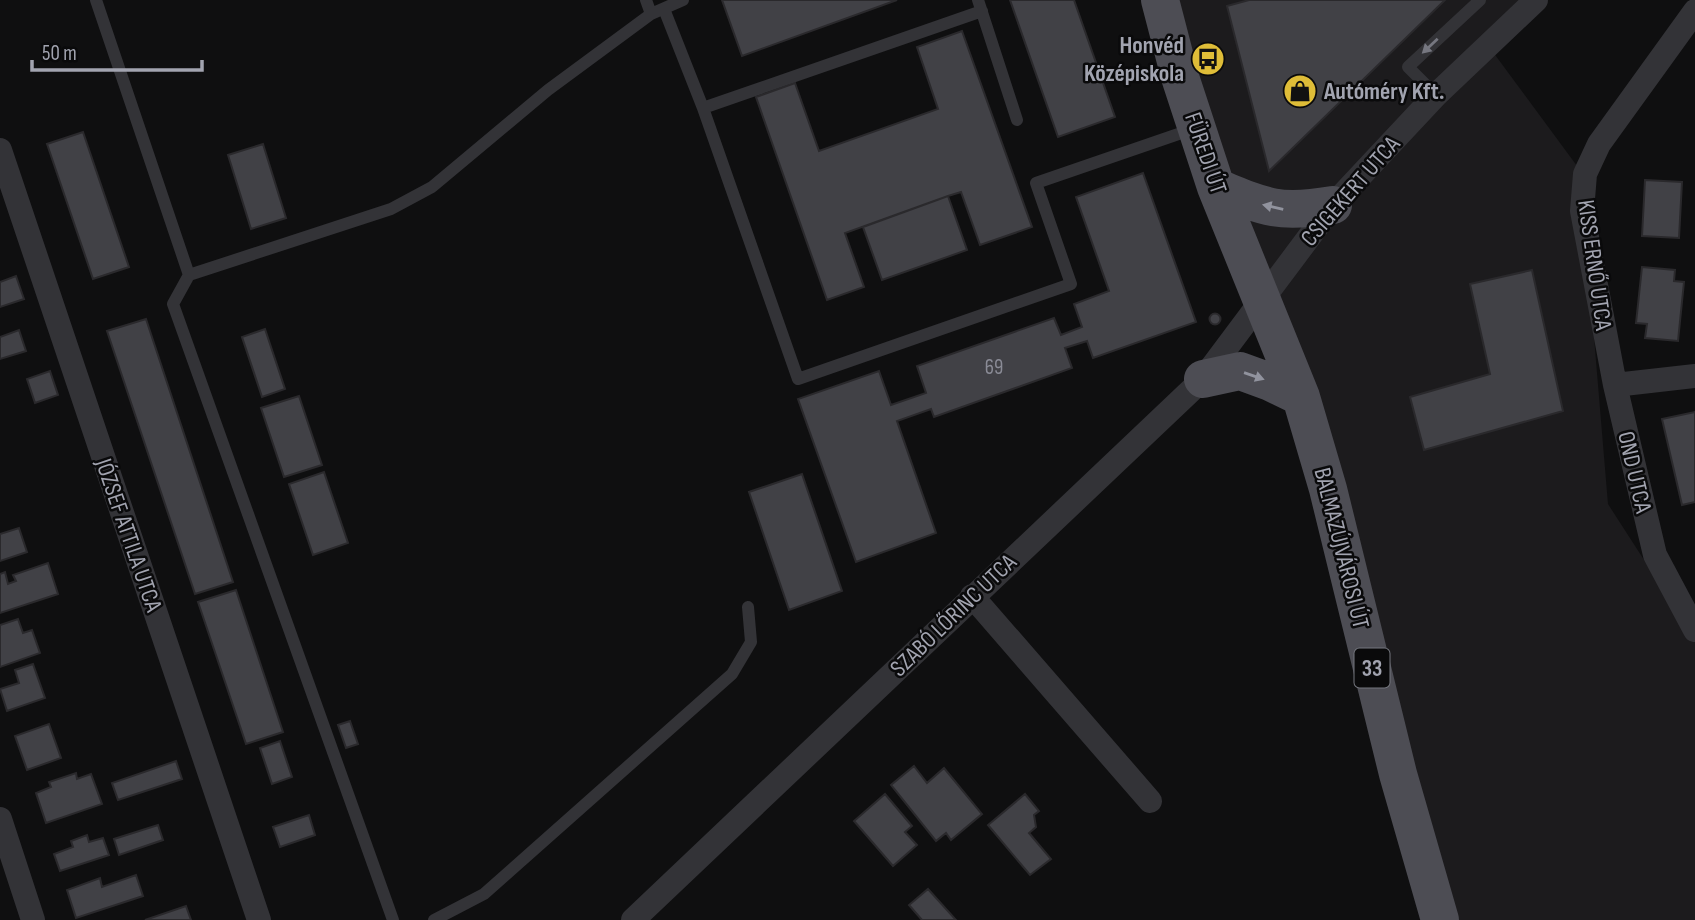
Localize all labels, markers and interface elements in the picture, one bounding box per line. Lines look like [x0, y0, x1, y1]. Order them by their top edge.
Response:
scale bar [32, 28, 201, 72]
place label: Honvéd Középiskola [1084, 31, 1184, 88]
one-way arrow [1422, 38, 1439, 54]
bus stop icon: Honvéd Középiskola [1189, 40, 1227, 78]
text: 50 m [42, 41, 77, 66]
shop icon: Autóméry Kft. [1281, 72, 1319, 110]
place label: Autóméry Kft. [1323, 77, 1444, 106]
street label: FÜREDI ÚT [1178, 109, 1233, 198]
street label: CSIGEKERT UTCA [1295, 130, 1407, 252]
street label: KISS ERNŐ UTCA [1571, 198, 1618, 333]
one-way arrow [1262, 202, 1284, 213]
house number: 69 [985, 355, 1003, 380]
one-way arrow [1243, 371, 1264, 382]
street label: OND UTCA [1611, 428, 1658, 516]
street label: JÓZSEF ATTILA UTCA [88, 454, 169, 616]
street label: BALMAZÚJVÁROSI ÚT [1308, 465, 1376, 632]
street label: SZABÓ LŐRINC UTCA [884, 547, 1023, 683]
road number: 33 [1354, 648, 1390, 688]

